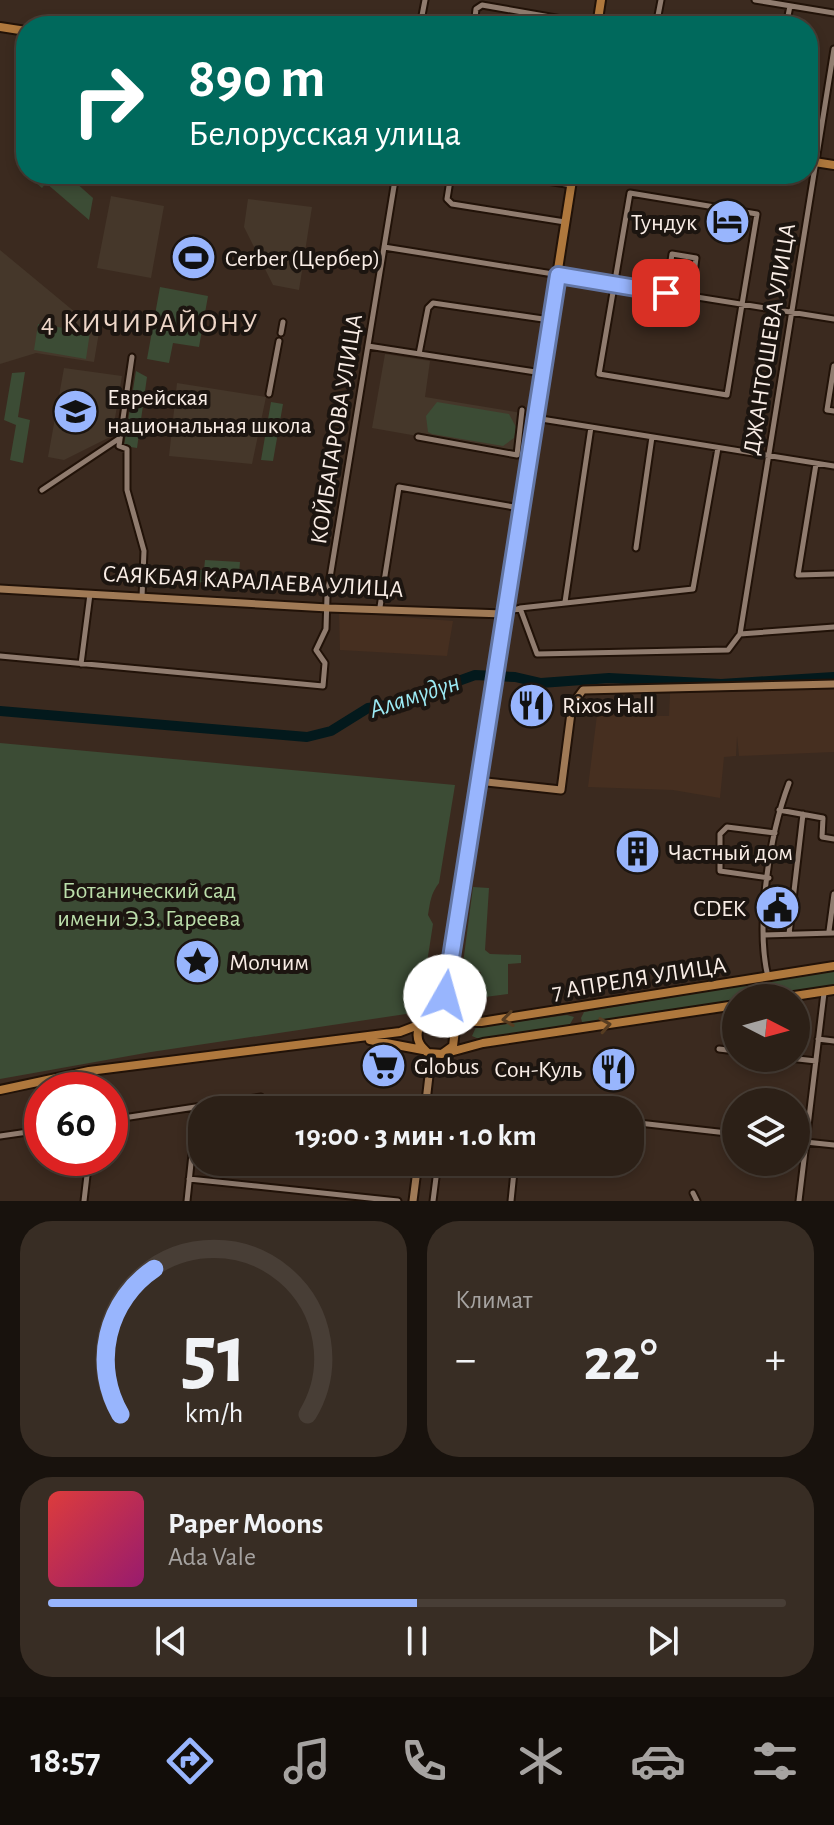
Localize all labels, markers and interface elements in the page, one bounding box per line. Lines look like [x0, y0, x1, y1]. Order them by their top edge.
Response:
icon: right [56, 48, 160, 152]
text: 890 m [188, 51, 325, 107]
text: Белорусская улица [188, 116, 461, 152]
hotel icon: Тундук [704, 198, 752, 246]
place label: Тундук [631, 211, 697, 235]
street label: ДЖАНТОШЕВА УЛИЦА [740, 222, 800, 457]
sports icon: Cerber (Цербер) [170, 234, 218, 282]
place label: Cerber (Цербер) [225, 247, 380, 271]
pin [632, 259, 700, 327]
icon: arrive [644, 271, 688, 315]
district label: 4 КИЧИРАЙОНУ [41, 309, 259, 338]
street label: КОЙБАГАРОВА УЛИЦА [307, 312, 367, 546]
place label: Еврейская национальная школа [107, 386, 312, 438]
school or university icon: Еврейская национальная школа [52, 387, 100, 435]
street label: САЯКБАЯ КАРАЛАЕВА УЛИЦА [102, 562, 404, 602]
water label: Аламүдүн [365, 669, 463, 723]
restaurant icon: Rixos Hall [507, 681, 555, 729]
place label: Rixos Hall [562, 694, 655, 718]
building icon: Частный дом [613, 828, 661, 876]
place label: Частный дом [668, 841, 793, 865]
park label: Ботанический сад имени Э.З. Гареева [57, 879, 241, 931]
public building icon: CDEK [753, 884, 801, 932]
place label: CDEK [693, 897, 747, 921]
place icon: Молчим [174, 938, 222, 986]
place label: Молчим [229, 951, 309, 975]
street label: 7 АПРЕЛЯ УЛИЦА [550, 953, 728, 1005]
position arrow [403, 954, 487, 1038]
north arrow [722, 984, 810, 1072]
map controls [722, 984, 810, 1176]
one-way arrow [501, 1010, 514, 1027]
one-way arrow [598, 1017, 611, 1034]
supermarket icon: Globus [359, 1042, 407, 1090]
restaurant icon: Сон-Куль [589, 1045, 637, 1093]
place label: Globus [414, 1055, 479, 1079]
place label: Сон-Куль [494, 1058, 582, 1082]
speed limit sign: 60 [24, 1072, 128, 1176]
button: layers [722, 1088, 810, 1176]
text: 19:00 · 3 мин · 1.0 km [295, 1121, 537, 1151]
text: Климат [455, 1287, 532, 1313]
text: 51 [181, 1314, 246, 1398]
text: 22° [583, 1331, 658, 1391]
text: − [455, 1338, 476, 1382]
text: + [765, 1338, 786, 1382]
text: km/h [184, 1399, 243, 1428]
text: Paper Moons [168, 1509, 323, 1539]
text: Ada Vale [168, 1544, 256, 1570]
icon: previous [149, 1619, 193, 1663]
icon: pause [395, 1619, 439, 1663]
icon: next [641, 1619, 685, 1663]
icon: directions [162, 1733, 218, 1789]
icon: music [279, 1733, 335, 1789]
icon: phone [396, 1733, 452, 1789]
icon: climate [513, 1733, 569, 1789]
icon: car [630, 1733, 686, 1789]
icon: filters [747, 1733, 803, 1789]
text: 18:57 [31, 1743, 101, 1779]

